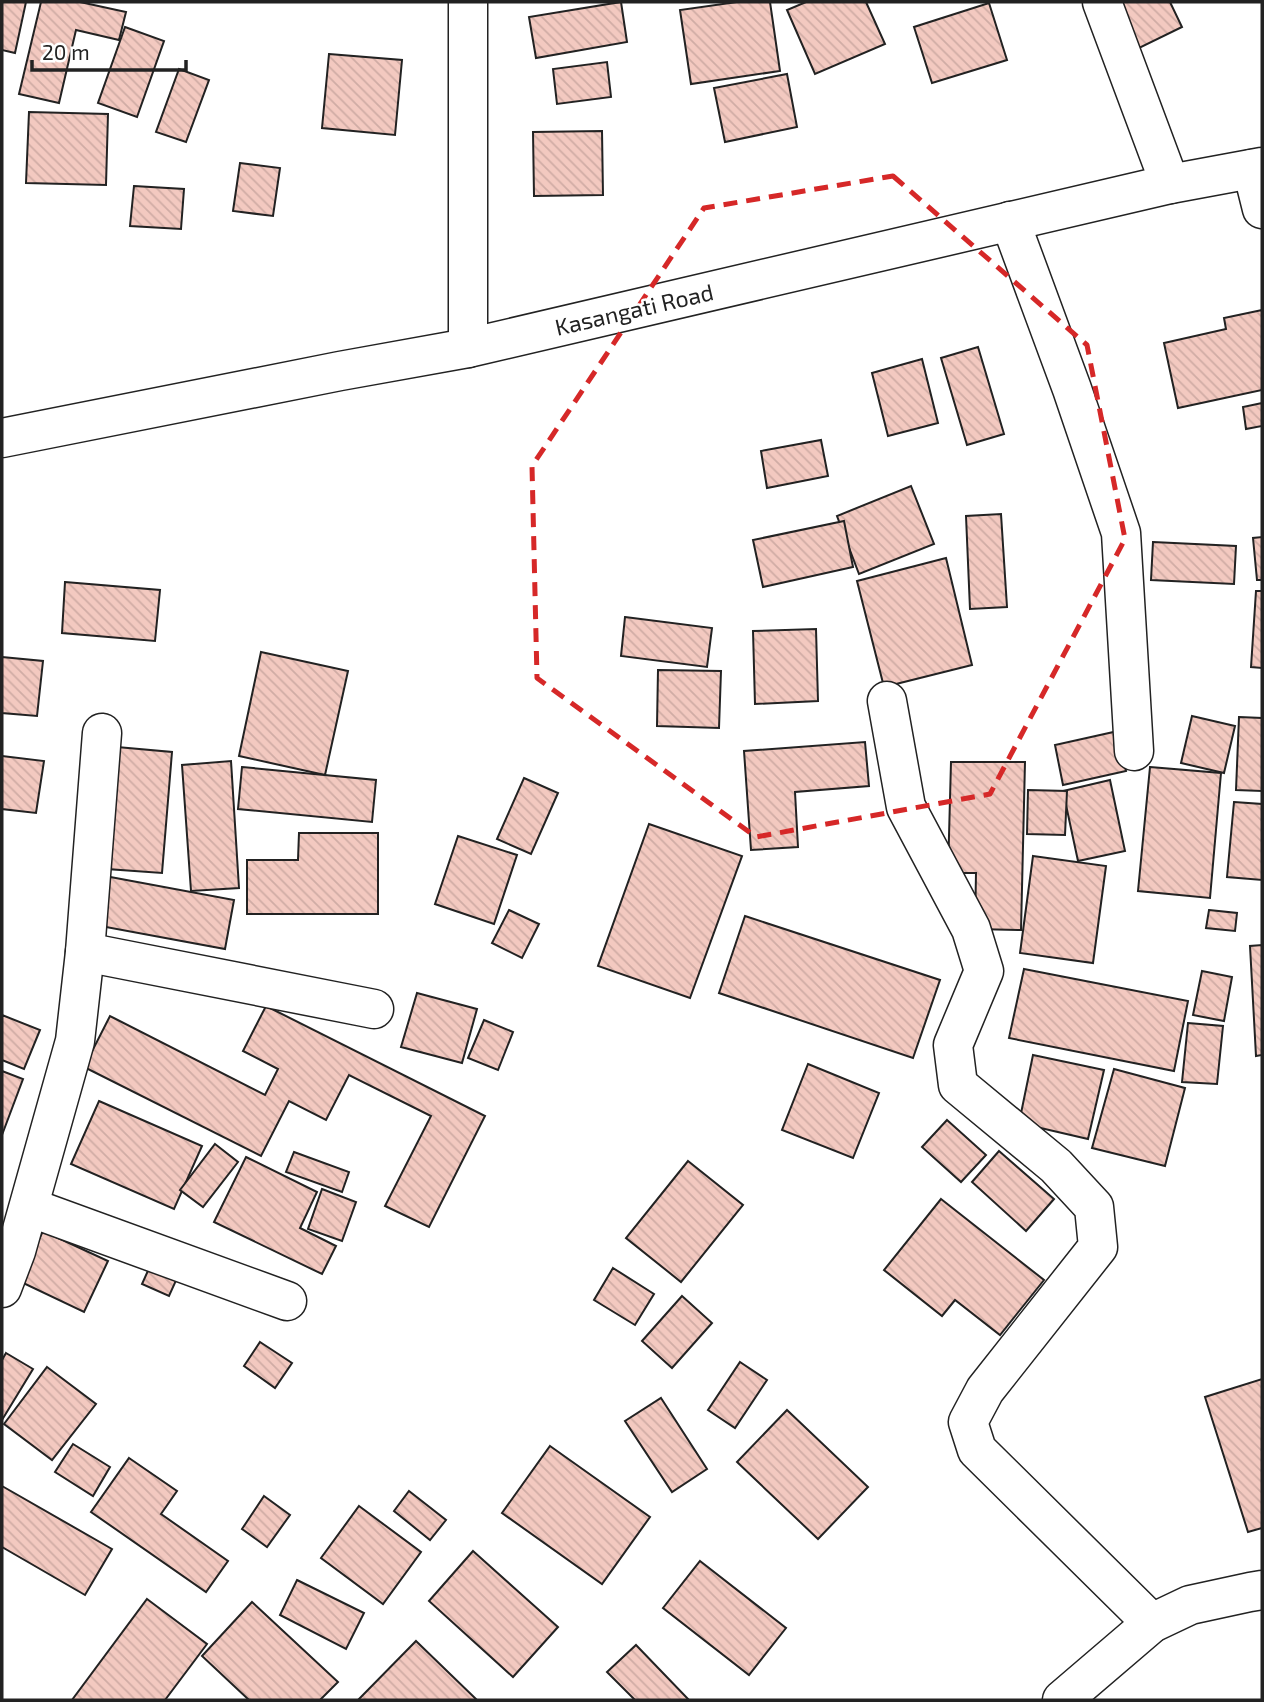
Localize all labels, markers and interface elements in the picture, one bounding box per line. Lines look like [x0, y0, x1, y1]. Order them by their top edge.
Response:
scale bar [32, 28, 186, 72]
text: 20 m [42, 39, 90, 64]
street label: Kasangati Road [552, 277, 716, 341]

